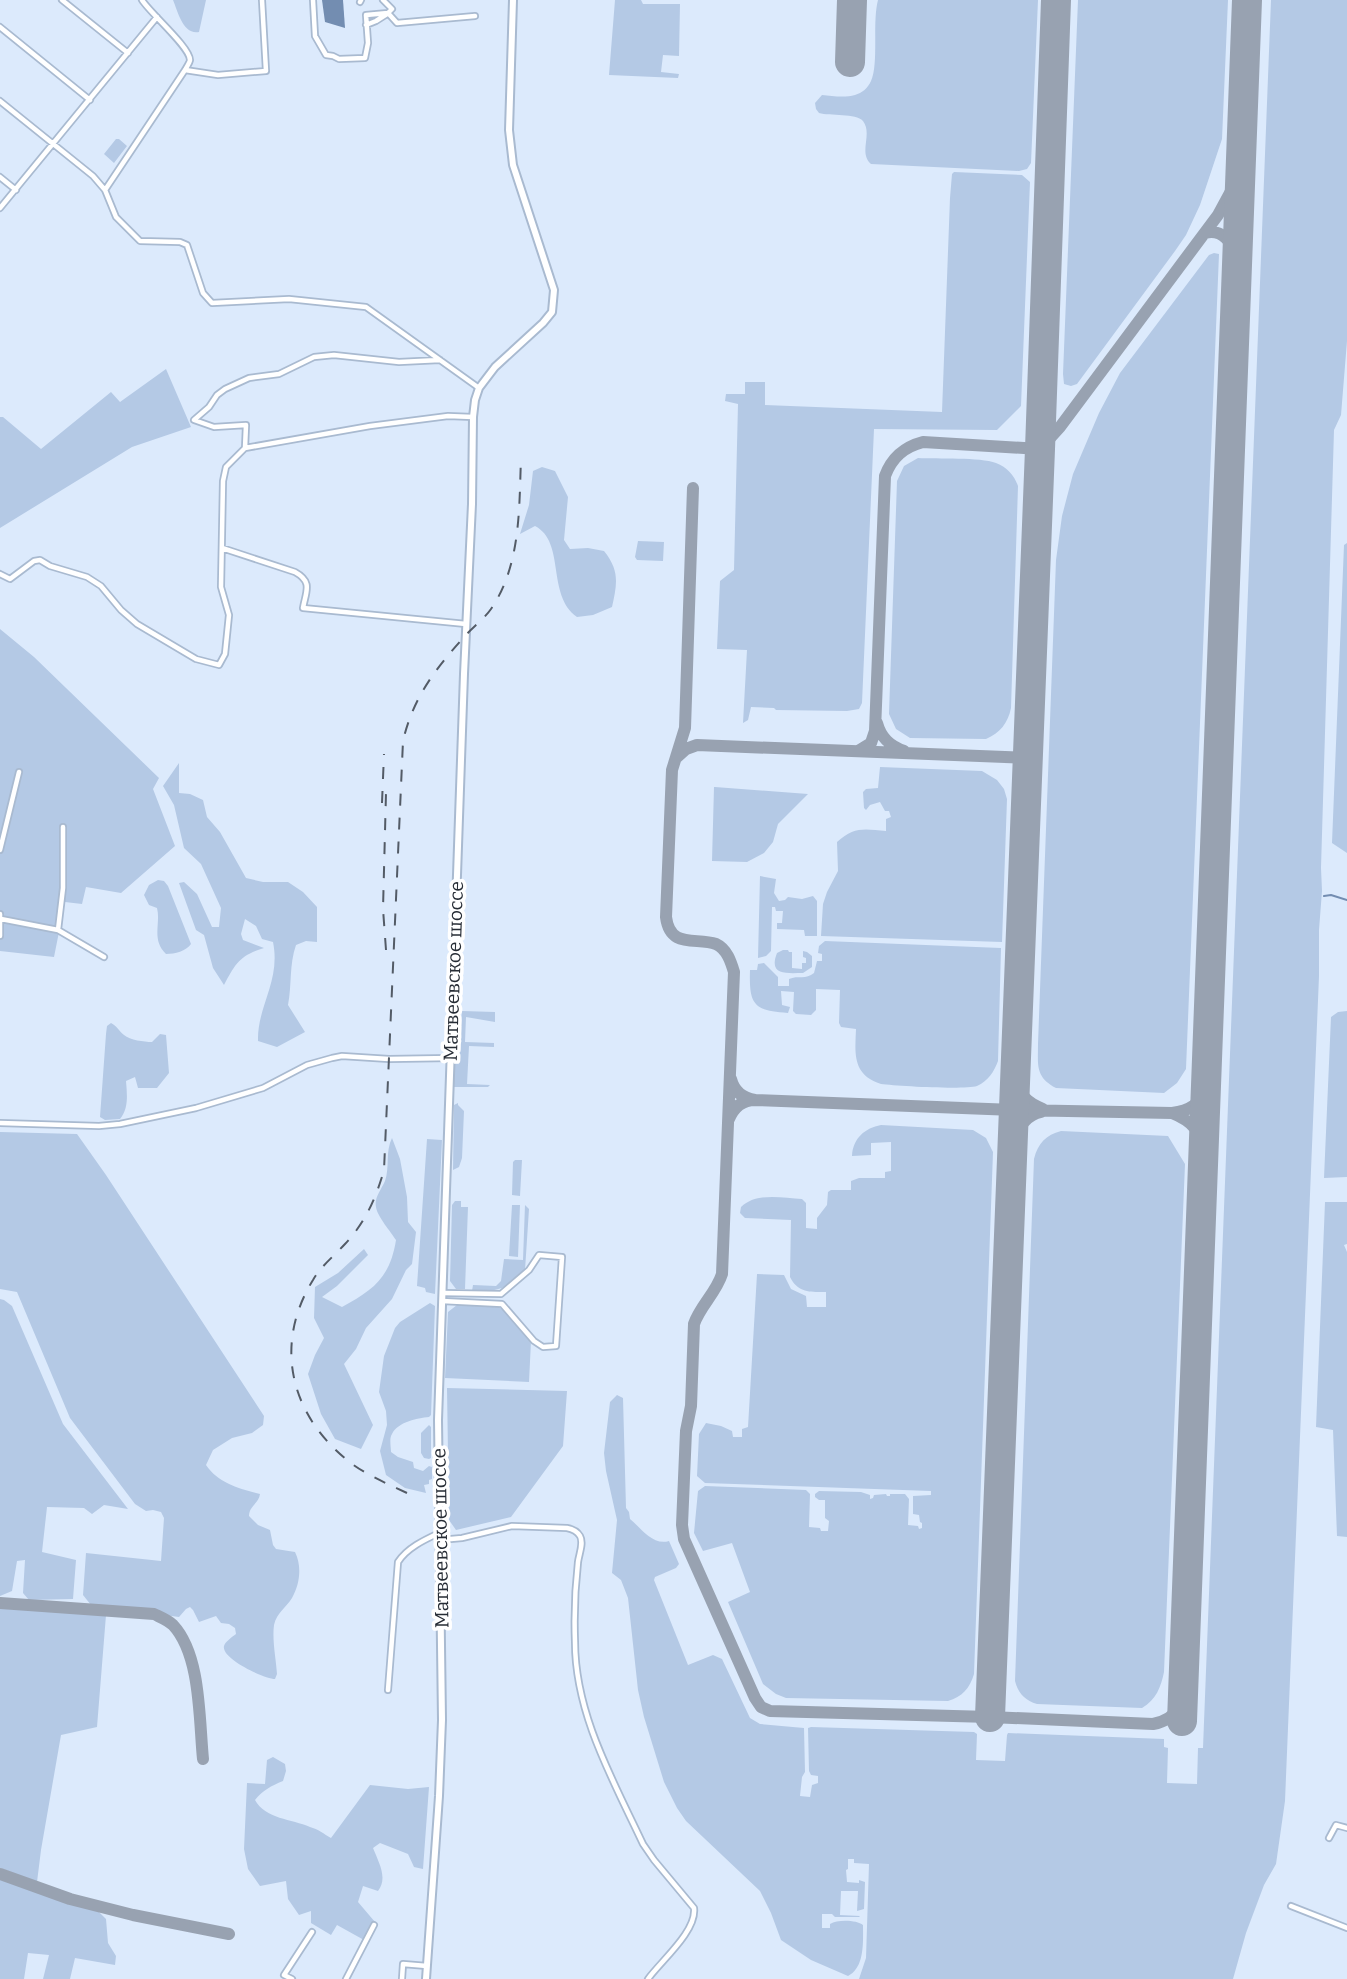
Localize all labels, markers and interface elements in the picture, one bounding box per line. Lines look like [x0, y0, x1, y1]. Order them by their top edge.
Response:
street label: Матвеевское шоссе [439, 881, 468, 1061]
street label: Матвеевское шоссе [427, 1448, 454, 1628]

